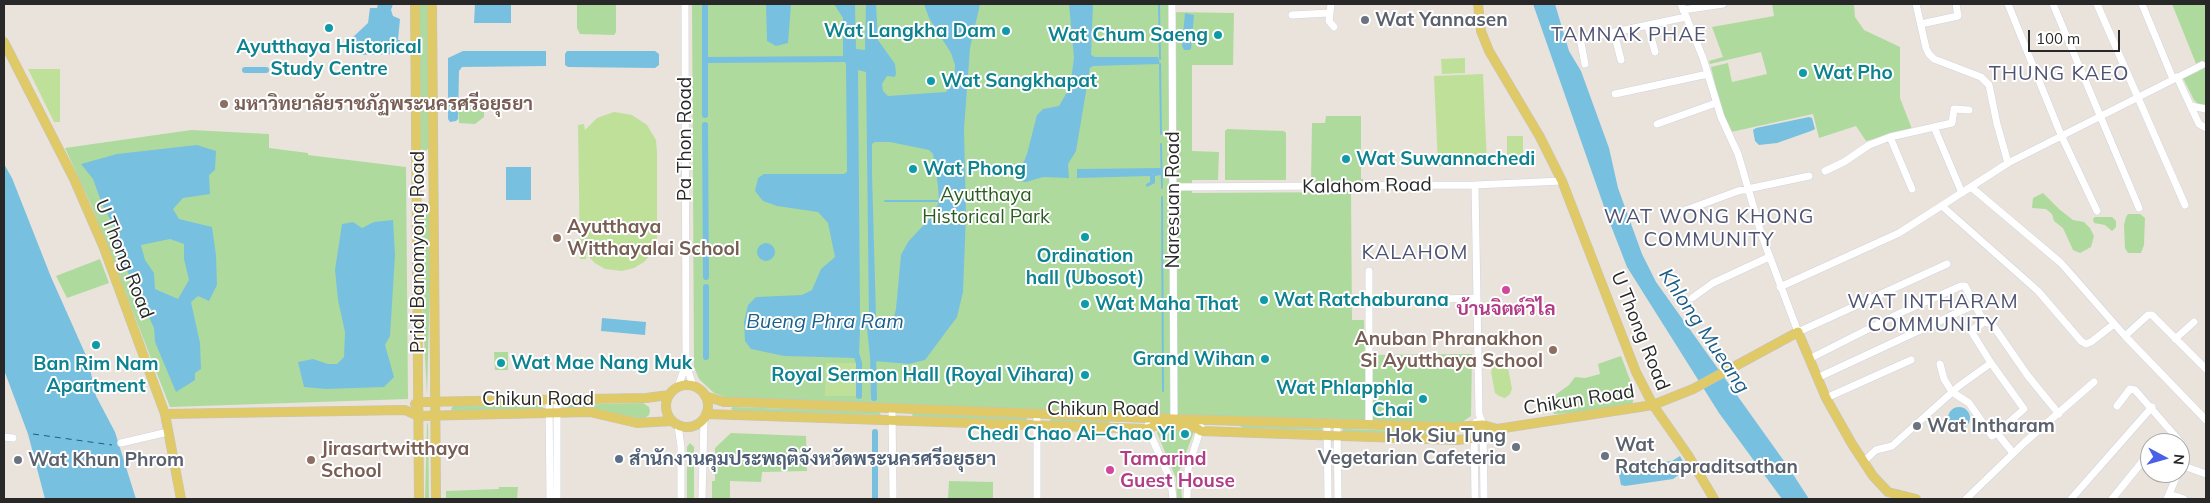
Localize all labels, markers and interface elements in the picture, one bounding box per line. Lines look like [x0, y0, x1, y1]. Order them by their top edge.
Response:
place label: Wat Yannasen [1375, 9, 1508, 31]
marker: Wat Yannasen [1359, 14, 1371, 26]
place label: Wat Langkha Dam [824, 20, 996, 42]
scale bar [2030, 20, 2122, 52]
marker: Ayutthaya Historical Study Centre [323, 22, 335, 34]
district label: TAMNAK PHAE [1550, 23, 1708, 47]
place label: Wat Chum Saeng [1048, 24, 1208, 46]
marker: Wat Langkha Dam [1000, 25, 1012, 37]
marker: Wat Chum Saeng [1212, 29, 1224, 41]
text: 100 m [2036, 29, 2080, 48]
place label: Ayutthaya Historical Study Centre [236, 36, 422, 80]
place label: Wat Pho [1813, 62, 1893, 84]
district label: THUNG KAEO [1987, 62, 2131, 86]
marker: Wat Pho [1797, 67, 1809, 79]
place label: Wat Sangkhapat [941, 70, 1097, 92]
marker: Wat Sangkhapat [925, 75, 937, 87]
street label: Pa Thon Road [674, 77, 696, 201]
place label: มหาวิทยาลัยราชภัฏพระนครศรีอยุธยา [234, 93, 533, 115]
marker: มหาวิทยาลัยราชภัฏพระนครศรีอยุธยา [218, 98, 230, 110]
street label: Naresuan Road [1162, 131, 1184, 269]
place label: Wat Suwannachedi [1356, 148, 1535, 170]
street label: Pridi Banomyong Road [407, 151, 429, 353]
marker: Wat Suwannachedi [1340, 153, 1352, 165]
place label: Wat Phong [923, 158, 1026, 180]
marker: Wat Phong [907, 163, 919, 175]
street label: Kalahom Road [1302, 173, 1432, 199]
park label: Ayutthaya Historical Park [922, 184, 1050, 228]
street label: U Thong Road [90, 196, 158, 322]
district label: WAT WONG KHONG COMMUNITY [1602, 205, 1816, 252]
place label: Ayutthaya Witthayalai School [567, 216, 740, 260]
marker: Ordination hall (Ubosot) [1079, 231, 1091, 243]
marker: Ayutthaya Witthayalai School [551, 232, 563, 244]
district label: KALAHOM [1361, 241, 1469, 265]
place label: Ordination hall (Ubosot) [1026, 245, 1144, 289]
water label: Khlong Mueang [1654, 264, 1754, 398]
street label: U Thong Road [1606, 268, 1674, 394]
marker: บ้านจิตต์วิไล [1500, 284, 1512, 296]
place label: Wat Ratchaburana [1274, 289, 1449, 311]
district label: WAT INTHARAM COMMUNITY [1846, 290, 2020, 337]
place label: Wat Maha That [1095, 293, 1238, 315]
marker: Wat Ratchaburana [1258, 294, 1270, 306]
marker: Wat Maha That [1079, 298, 1091, 310]
place label: บ้านจิตต์วิไล [1456, 298, 1556, 320]
water label: Bueng Phra Ram [746, 310, 904, 334]
place label: Anuban Phranakhon Si Ayutthaya School [1355, 328, 1543, 372]
marker: Ban Rim Nam Apartment [90, 339, 102, 351]
marker: Anuban Phranakhon Si Ayutthaya School [1547, 344, 1559, 356]
place label: Grand Wihan [1132, 348, 1255, 370]
place label: Wat Mae Nang Muk [511, 352, 692, 374]
place label: Ban Rim Nam Apartment [33, 353, 159, 397]
marker: Grand Wihan [1259, 353, 1271, 365]
marker: Wat Mae Nang Muk [495, 357, 507, 369]
place label: Royal Sermon Hall (Royal Vihara) [771, 364, 1075, 386]
marker: Royal Sermon Hall (Royal Vihara) [1079, 369, 1091, 381]
place label: Wat Phlapphla Chai [1276, 377, 1413, 421]
street label: Chikun Road [1522, 380, 1636, 420]
street label: Chikun Road [482, 388, 594, 410]
marker: Wat Phlapphla Chai [1417, 393, 1429, 405]
street label: Chikun Road [1047, 398, 1159, 420]
place label: Wat Intharam [1927, 415, 2055, 437]
marker: Wat Intharam [1911, 420, 1923, 432]
place label: Chedi Chao Ai–Chao Yi [967, 423, 1175, 445]
place label: Hok Siu Tung Vegetarian Cafeteria [1318, 425, 1506, 469]
marker: Chedi Chao Ai–Chao Yi [1179, 428, 1191, 440]
north arrow [2140, 433, 2190, 483]
place label: Wat Ratchapraditsathan [1615, 434, 1798, 478]
place label: Jirasartwitthaya School [321, 438, 469, 482]
marker: Hok Siu Tung Vegetarian Cafeteria [1510, 441, 1522, 453]
place label: สำนักงานคุมประพฤติจังหวัดพระนครศรีอยุธยา [629, 448, 996, 470]
place label: Tamarind Guest House [1120, 448, 1235, 492]
place label: Wat Khun Phrom [28, 449, 184, 471]
marker: Wat Ratchapraditsathan [1599, 450, 1611, 462]
marker: สำนักงานคุมประพฤติจังหวัดพระนครศรีอยุธยา [613, 453, 625, 465]
text: N [2169, 453, 2188, 466]
marker: Wat Khun Phrom [12, 454, 24, 466]
marker: Jirasartwitthaya School [305, 454, 317, 466]
marker: Tamarind Guest House [1104, 464, 1116, 476]

